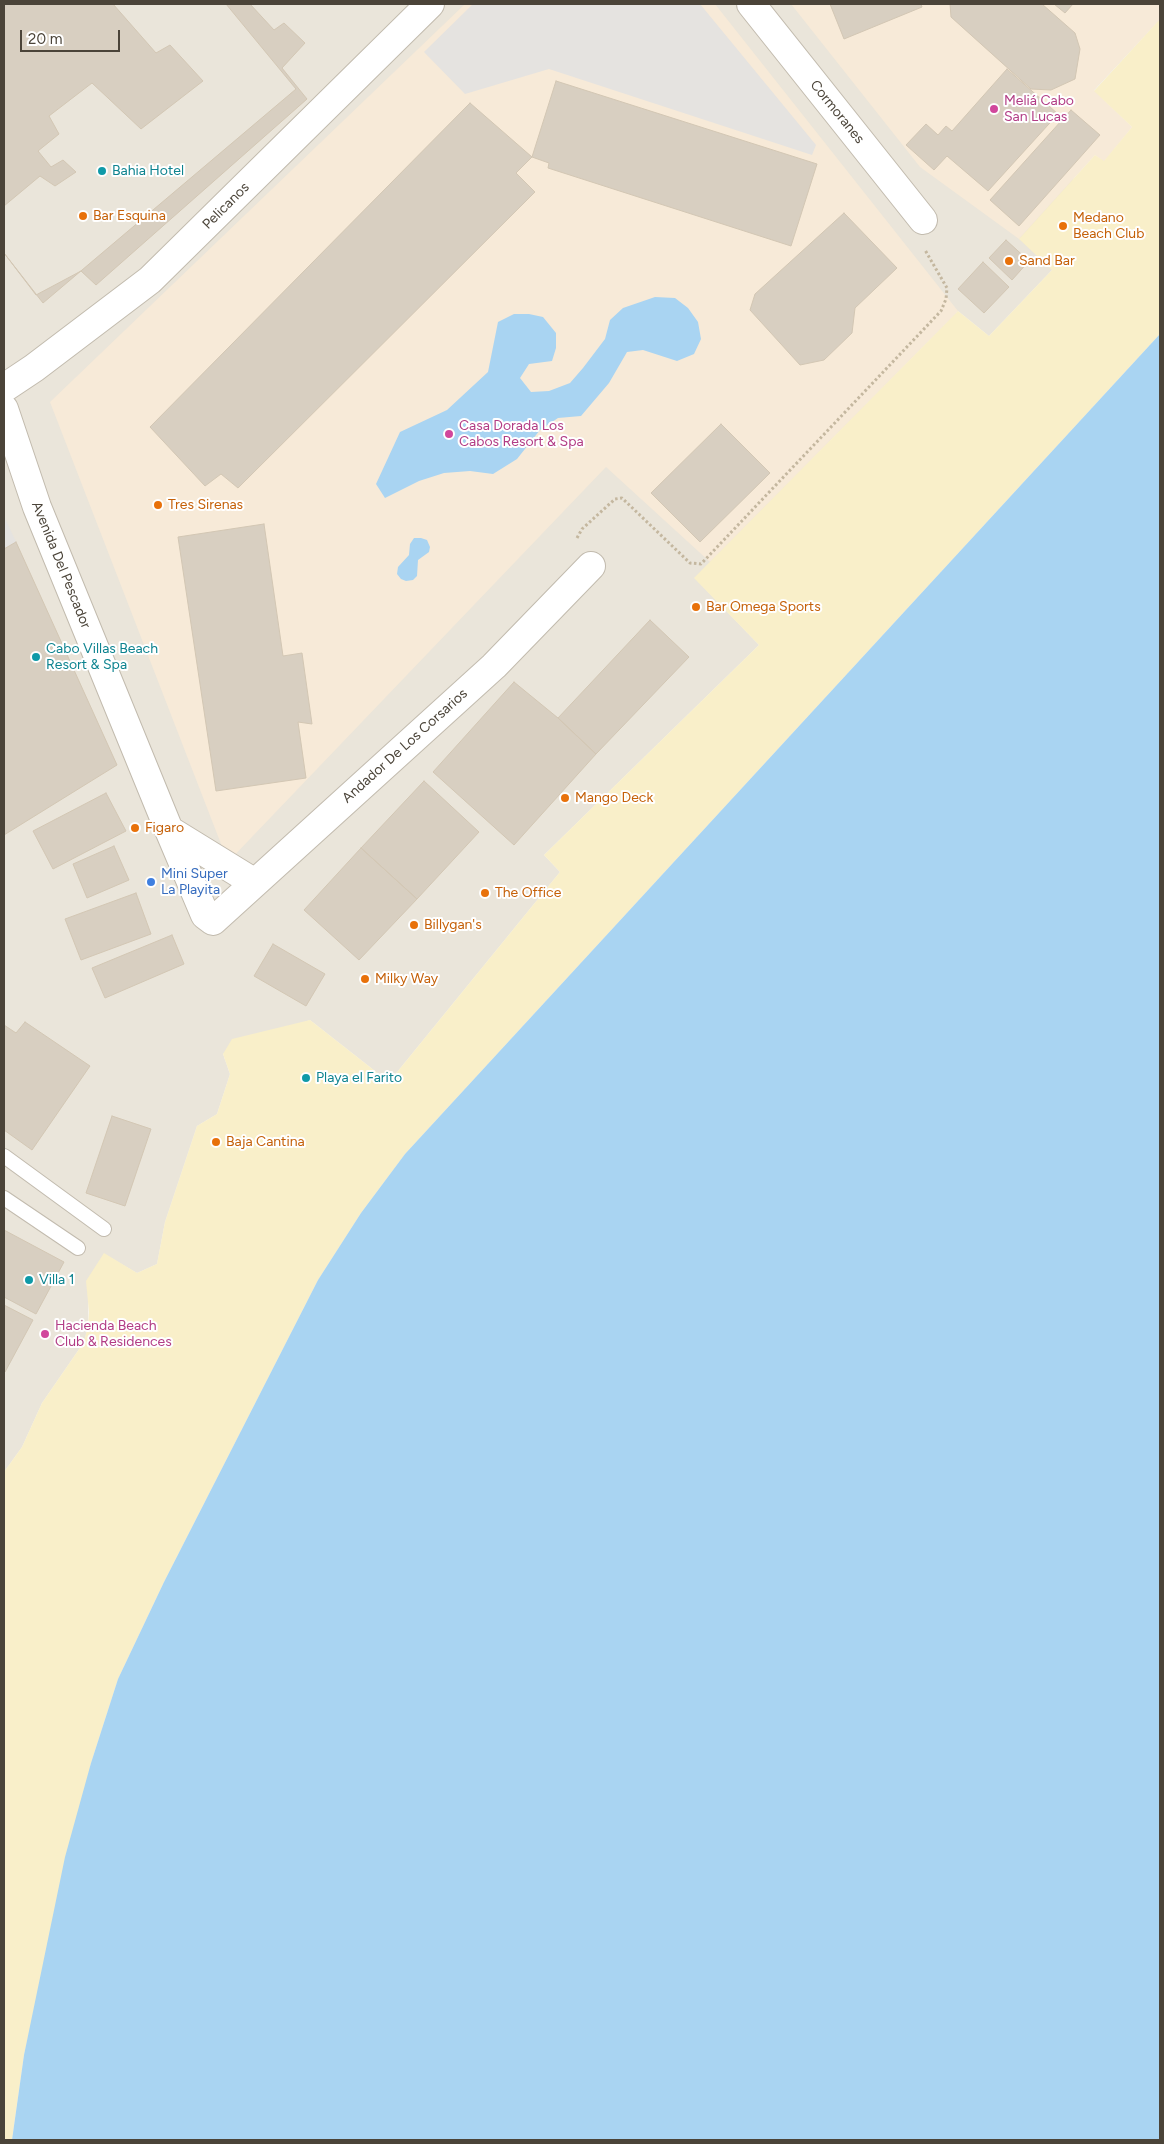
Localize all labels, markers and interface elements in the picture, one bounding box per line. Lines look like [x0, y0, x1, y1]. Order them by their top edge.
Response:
scale bar [22, 20, 122, 52]
text: 20 m [28, 30, 62, 48]
street label: Cormoranes [806, 77, 868, 147]
place label: Meliá Cabo San Lucas [1004, 93, 1074, 125]
marker: Meliá Cabo San Lucas [988, 103, 1000, 115]
place label: Bahia Hotel [112, 163, 184, 179]
marker: Bahia Hotel [96, 165, 108, 177]
street label: Pelicanos [199, 179, 253, 233]
place label: Bar Esquina [93, 208, 166, 224]
marker: Bar Esquina [77, 210, 89, 222]
place label: Medano Beach Club [1073, 210, 1144, 242]
marker: Medano Beach Club [1057, 220, 1069, 232]
place label: Sand Bar [1019, 253, 1075, 269]
marker: Sand Bar [1003, 255, 1015, 267]
place label: Casa Dorada Los Cabos Resort & Spa [459, 418, 584, 451]
marker: Casa Dorada Los Cabos Resort & Spa [443, 428, 455, 440]
place label: Tres Sirenas [168, 497, 243, 513]
street label: Avenida Del Pescador [28, 499, 94, 631]
marker: Tres Sirenas [152, 499, 164, 511]
place label: Bar Omega Sports [706, 599, 821, 615]
marker: Bar Omega Sports [690, 601, 702, 613]
place label: Cabo Villas Beach Resort & Spa [46, 641, 158, 674]
marker: Cabo Villas Beach Resort & Spa [30, 651, 42, 663]
street label: Andador De Los Corsarios [339, 685, 471, 807]
place label: Mango Deck [575, 790, 653, 806]
marker: Mango Deck [559, 792, 571, 804]
place label: Figaro [145, 820, 184, 836]
marker: Figaro [129, 822, 141, 834]
place label: Mini Super La Playita [161, 866, 228, 899]
marker: Mini Super La Playita [145, 876, 157, 888]
place label: The Office [495, 885, 561, 901]
marker: The Office [479, 887, 491, 899]
place label: Billygan's [424, 917, 482, 933]
marker: Billygan's [408, 919, 420, 931]
place label: Milky Way [375, 971, 438, 987]
marker: Milky Way [359, 973, 371, 985]
place label: Playa el Farito [316, 1070, 402, 1086]
marker: Playa el Farito [300, 1072, 312, 1084]
place label: Baja Cantina [226, 1134, 305, 1150]
marker: Baja Cantina [210, 1136, 222, 1148]
place label: Villa 1 [39, 1272, 74, 1288]
marker: Villa 1 [23, 1274, 35, 1286]
place label: Hacienda Beach Club & Residences [55, 1318, 172, 1350]
marker: Hacienda Beach Club & Residences [39, 1328, 51, 1340]

